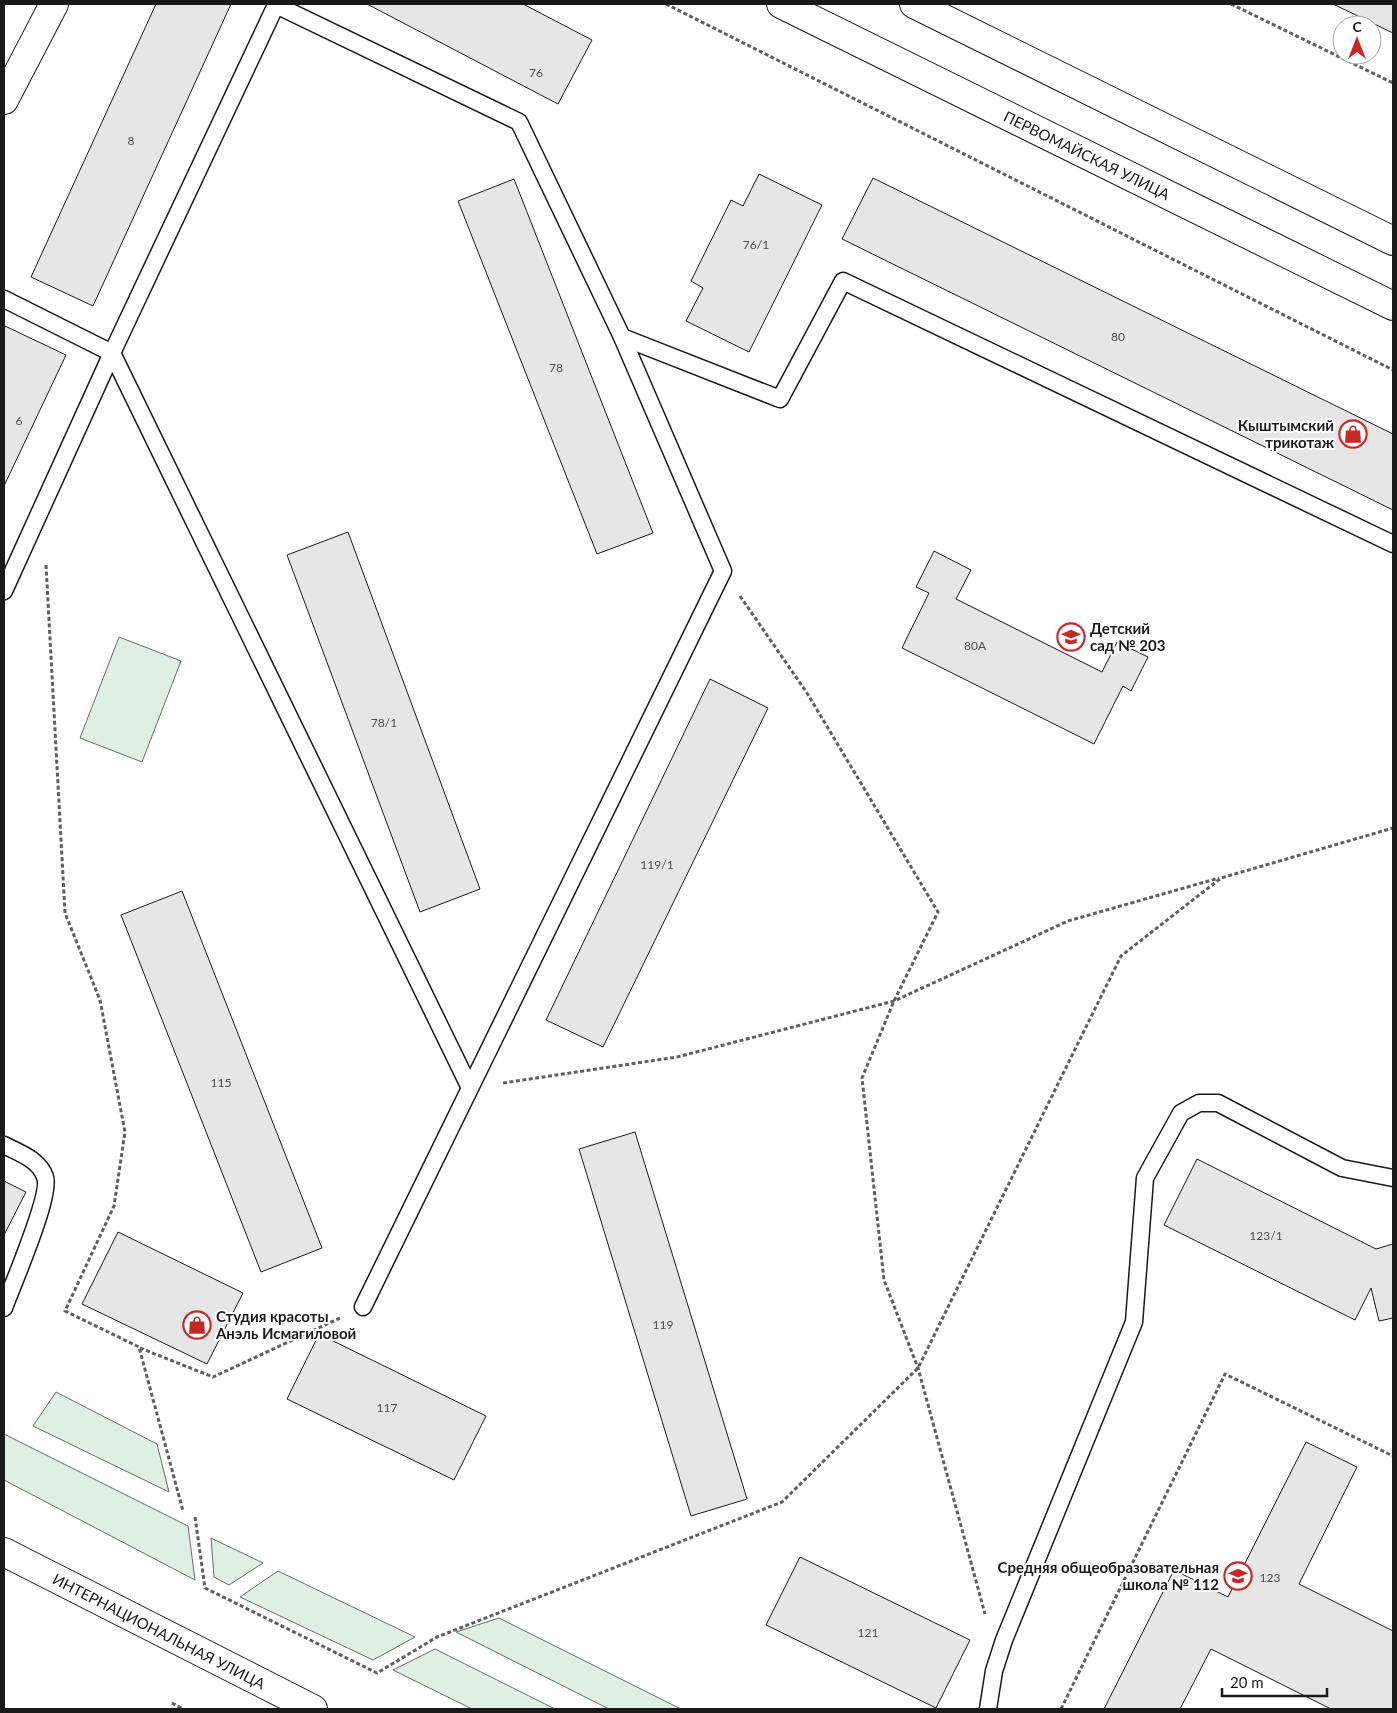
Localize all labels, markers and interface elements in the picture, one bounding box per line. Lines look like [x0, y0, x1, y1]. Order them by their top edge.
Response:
north arrow [1332, 15, 1382, 65]
text: С [1352, 18, 1362, 35]
house number: 76 [529, 65, 543, 80]
street label: ПЕРВОМАЙСКАЯ УЛИЦА [1001, 107, 1174, 203]
house number: 8 [128, 133, 135, 148]
house number: 76/1 [743, 237, 769, 252]
house number: 80 [1111, 329, 1125, 344]
house number: 78 [549, 360, 563, 375]
house number: 6 [16, 413, 23, 428]
place label: Кыштымский трикотаж [1238, 416, 1335, 451]
shop icon: Кыштымский трикотаж [1338, 419, 1368, 449]
place label: Детский сад № 203 [1090, 619, 1165, 654]
school or university icon: Детский сад № 203 [1056, 622, 1086, 652]
house number: 80А [964, 638, 987, 653]
house number: 78/1 [371, 715, 397, 730]
house number: 119/1 [640, 857, 674, 872]
house number: 115 [211, 1075, 231, 1090]
house number: 123/1 [1249, 1228, 1283, 1243]
place label: Студия красоты Анэль Исмагиловой [215, 1307, 356, 1342]
shop icon: Студия красоты Анэль Исмагиловой [182, 1310, 212, 1340]
house number: 119 [653, 1317, 673, 1332]
house number: 117 [377, 1400, 397, 1415]
place label: Средняя общеобразовательная школа № 112 [998, 1558, 1219, 1593]
school or university icon: Средняя общеобразовательная школа № 112 [1223, 1561, 1253, 1591]
street label: ИНТЕРНАЦИОНАЛЬНАЯ УЛИЦА [50, 1569, 269, 1693]
house number: 123 [1260, 1570, 1280, 1585]
house number: 121 [858, 1625, 878, 1640]
scale bar [1222, 1666, 1327, 1698]
text: 20 m [1230, 1673, 1264, 1691]

